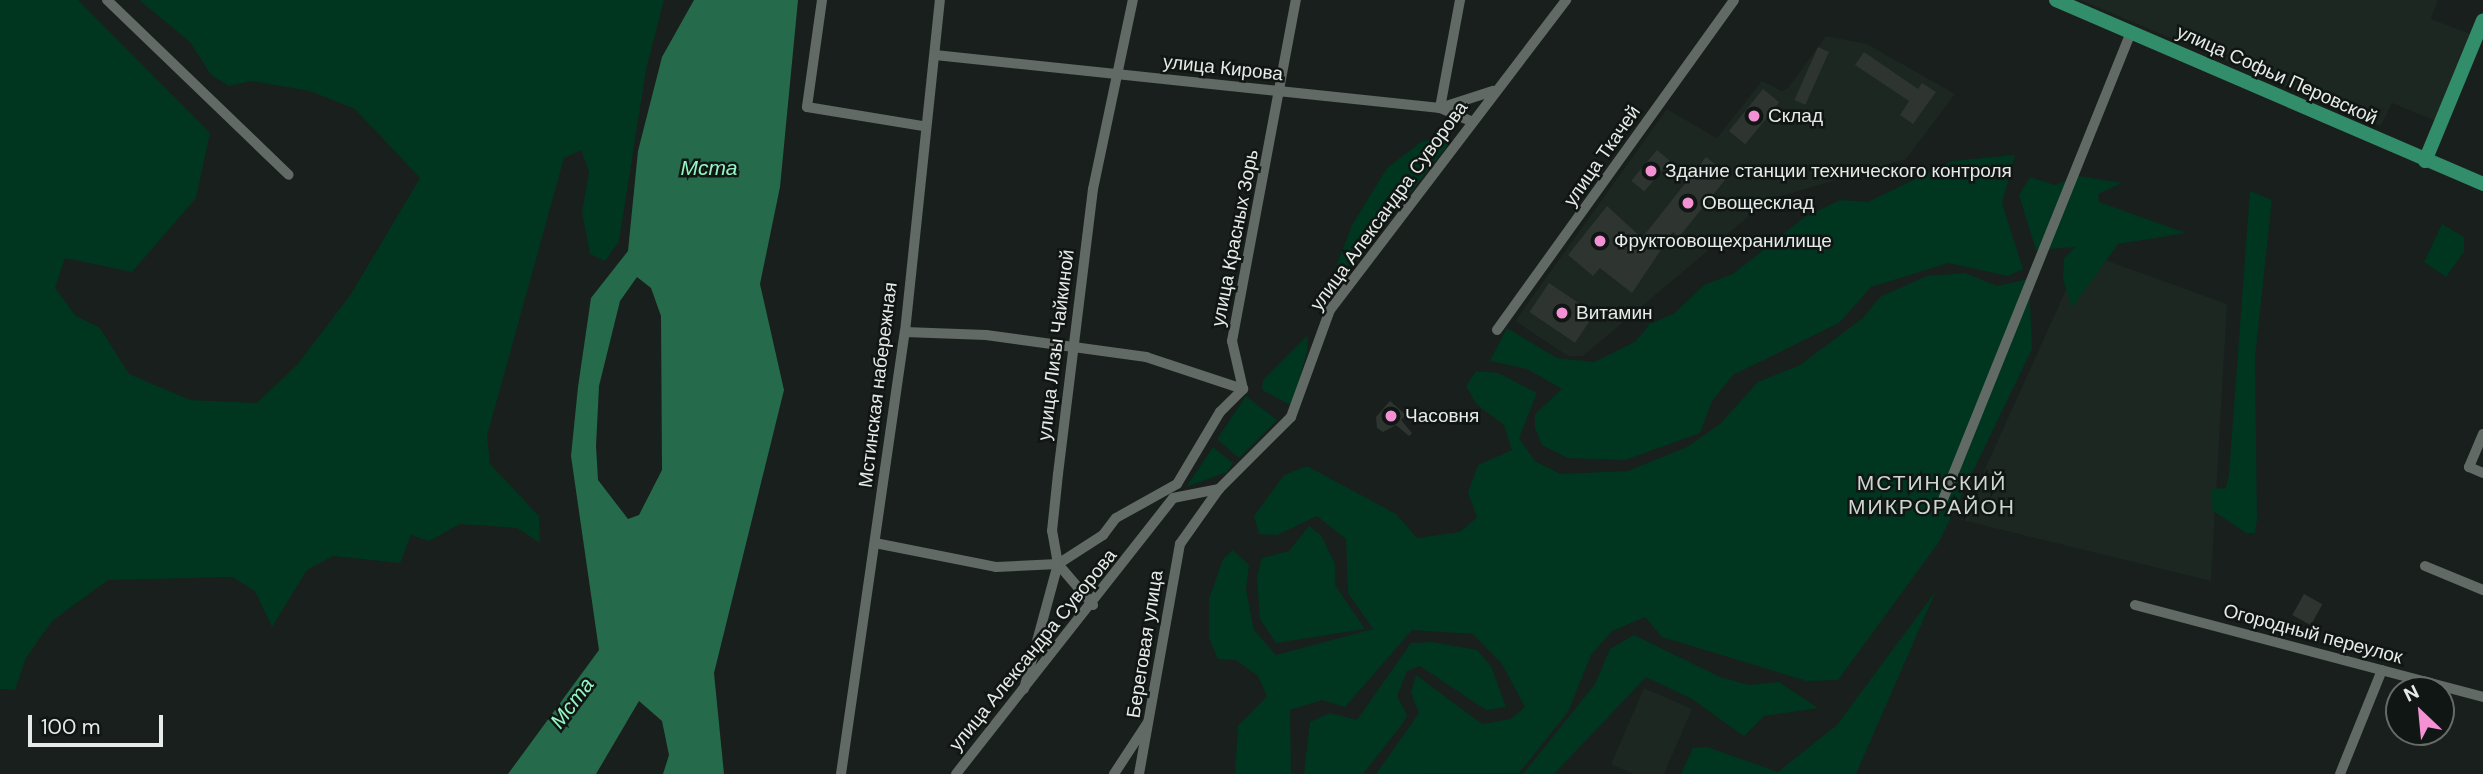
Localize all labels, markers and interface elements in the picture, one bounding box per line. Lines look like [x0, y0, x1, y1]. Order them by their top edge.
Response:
street label: улица Софьи Перовской [2173, 20, 2381, 130]
street label: улица Кирова [1162, 50, 1284, 86]
street label: улица Александра Суворова [1305, 97, 1473, 315]
street label: улица Ткачей [1559, 101, 1645, 211]
place label: Склад [1768, 105, 1823, 127]
marker: Склад [1746, 108, 1762, 124]
street label: улица Красных Зорь [1207, 147, 1263, 329]
water label: Мста [681, 155, 737, 181]
place label: Здание станции технического контроля [1665, 160, 2012, 182]
marker: Здание станции технического контроля [1643, 163, 1659, 179]
place label: Овощесклад [1702, 192, 1814, 214]
marker: Овощесклад [1680, 195, 1696, 211]
place label: Фруктоовощехранилище [1614, 230, 1832, 252]
marker: Фруктоовощехранилище [1592, 233, 1608, 249]
street label: улица Лизы Чайкиной [1033, 248, 1079, 442]
street label: Мстинская набережная [854, 281, 902, 489]
place label: Витамин [1576, 302, 1653, 324]
marker: Витамин [1554, 305, 1570, 321]
place label: Часовня [1405, 405, 1479, 427]
marker: Часовня [1383, 408, 1399, 424]
district label: МСТИНСКИЙ МИКРОРАЙОН [1849, 470, 2015, 520]
street label: улица Александра Суворова [944, 544, 1122, 756]
street label: Береговая улица [1122, 569, 1168, 719]
street label: Огородный переулок [2221, 599, 2405, 669]
water label: Мста [545, 673, 599, 733]
north arrow [2385, 676, 2455, 746]
text: N [2400, 679, 2423, 708]
scale bar [32, 700, 166, 744]
text: 100 m [41, 713, 101, 741]

